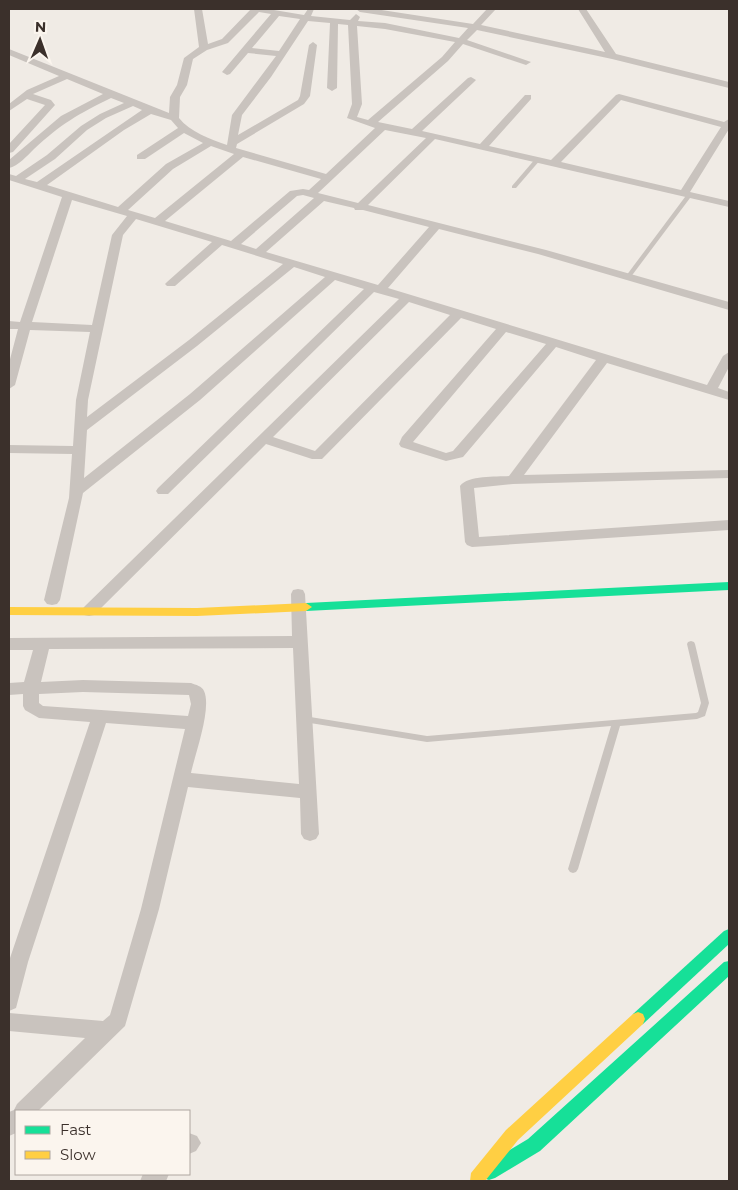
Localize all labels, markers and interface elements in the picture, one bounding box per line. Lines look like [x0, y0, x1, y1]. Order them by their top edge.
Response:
north arrow [15, 15, 65, 65]
text: N [34, 18, 46, 36]
legend [15, 1110, 190, 1175]
text: Fast [60, 1120, 91, 1139]
text: Slow [60, 1145, 96, 1164]

